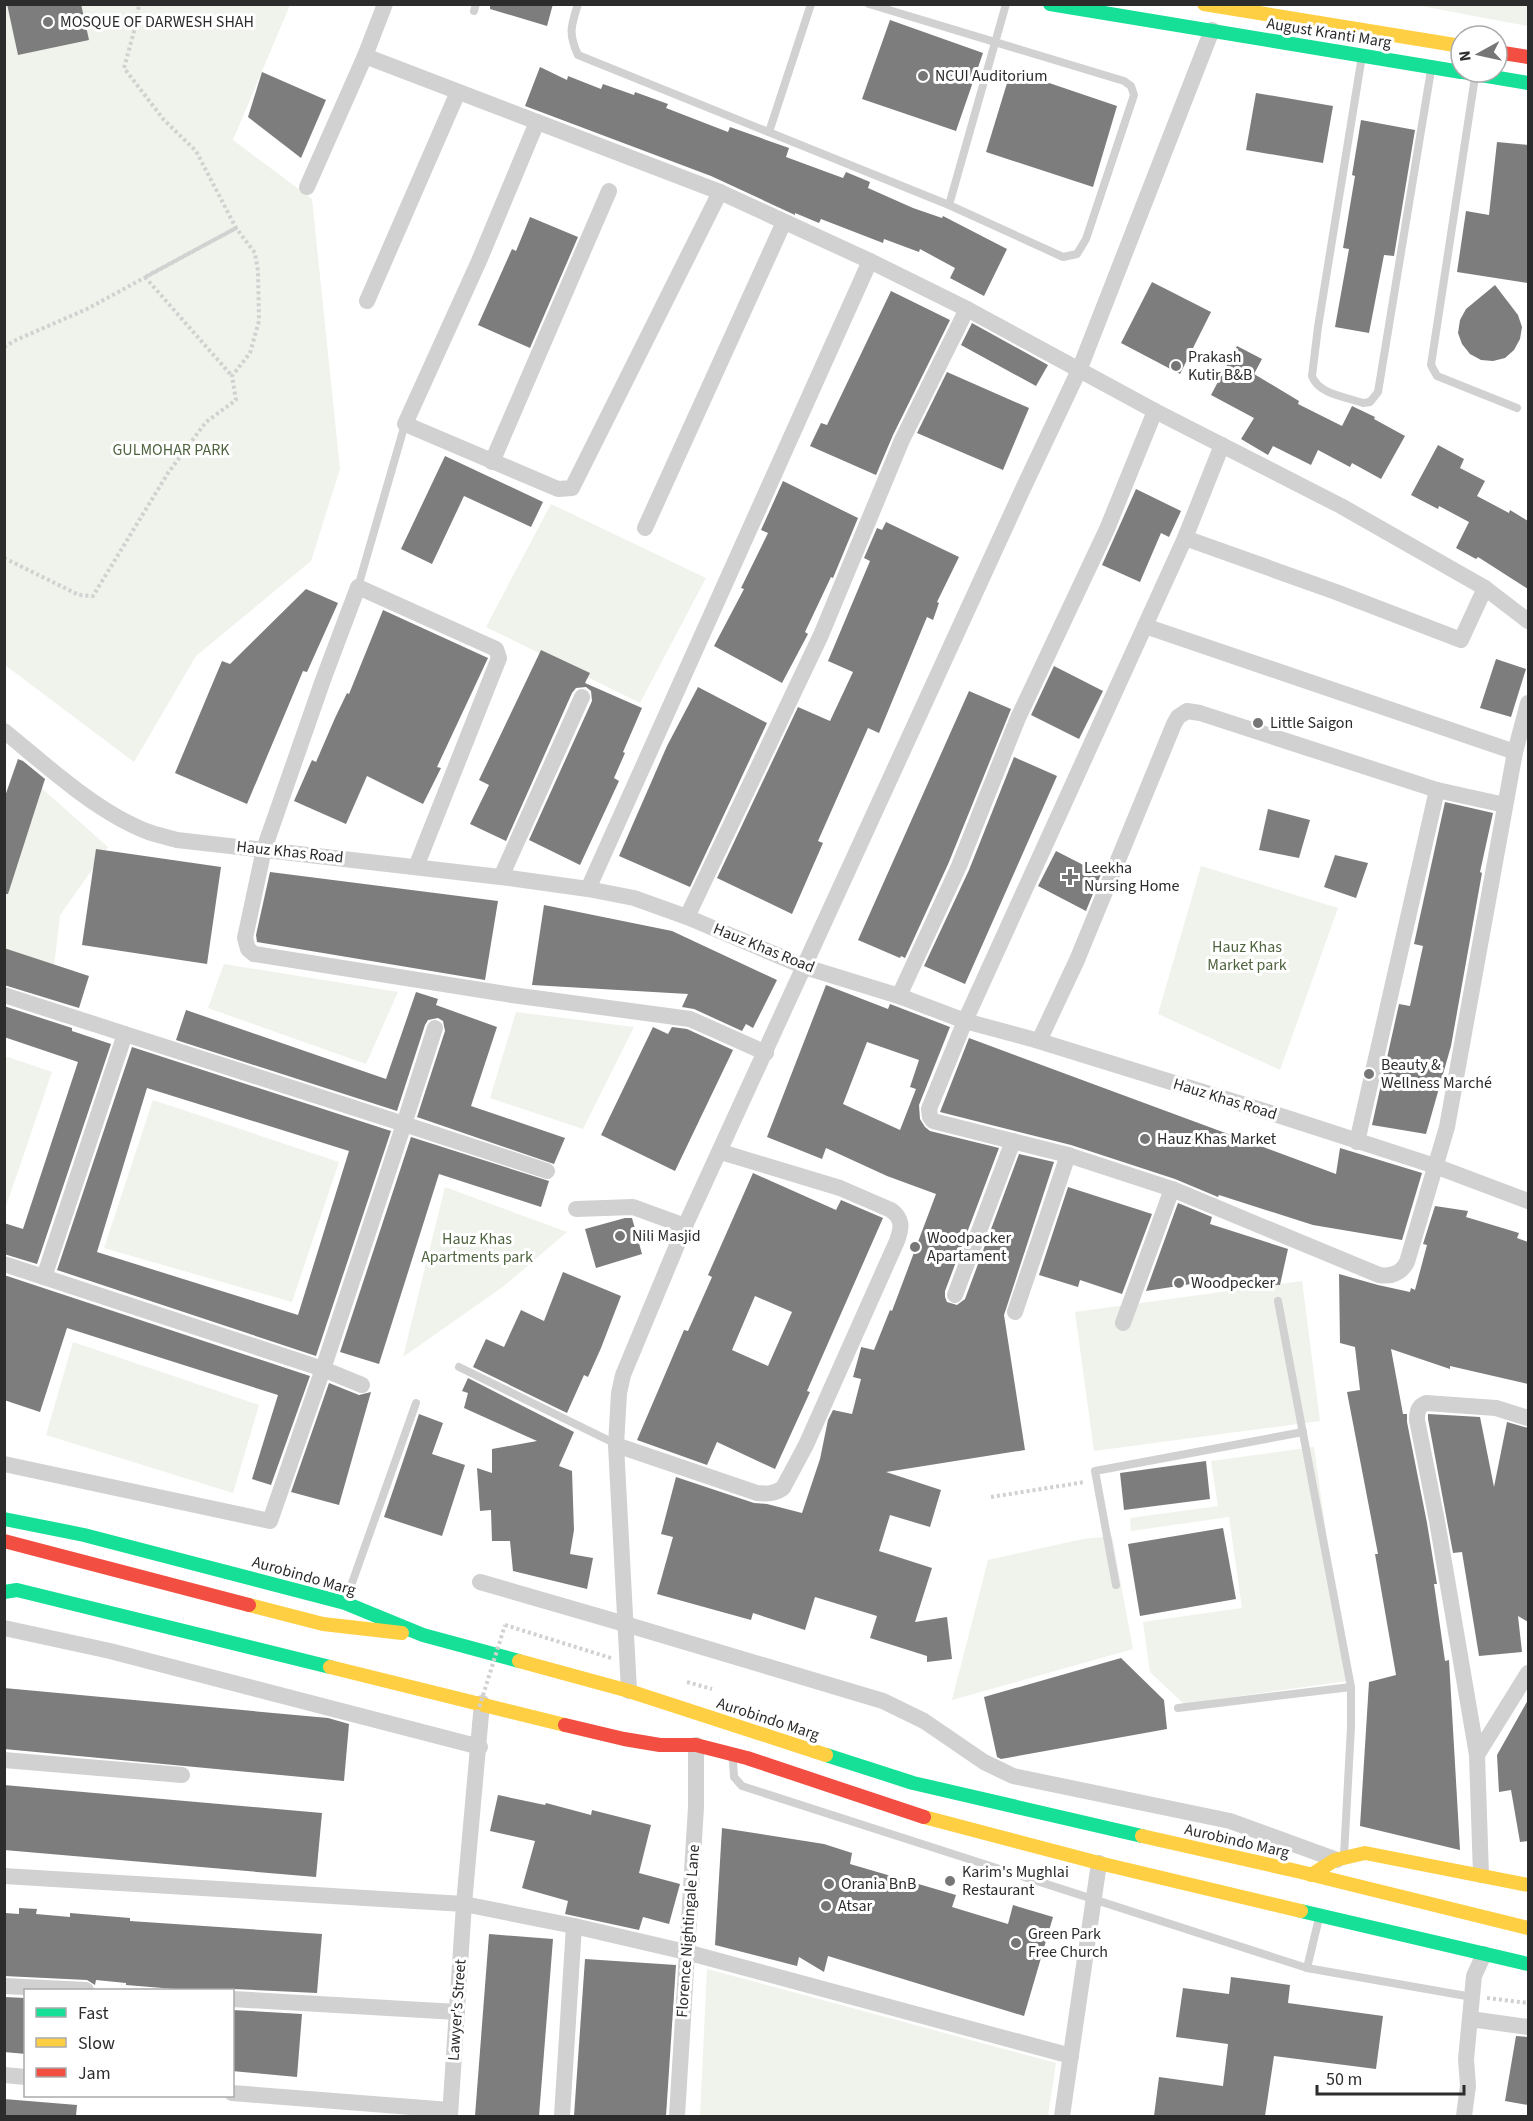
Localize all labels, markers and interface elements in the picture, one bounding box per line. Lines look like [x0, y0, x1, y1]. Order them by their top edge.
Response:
place label: MOSQUE OF DARWESH SHAH [60, 11, 254, 33]
street label: August Kranti Marg [1265, 12, 1393, 54]
marker: MOSQUE OF DARWESH SHAH [41, 15, 55, 29]
north arrow [1449, 24, 1509, 84]
text: N [1454, 49, 1477, 63]
place label: NCUI Auditorium [935, 65, 1047, 87]
marker: NCUI Auditorium [916, 69, 930, 83]
place label: Prakash Kutir B&B [1188, 346, 1252, 386]
marker: Prakash Kutir B&B [1169, 359, 1183, 373]
park label: GULMOHAR PARK [112, 439, 230, 461]
place label: Little Saigon [1270, 712, 1353, 734]
marker: Little Saigon [1251, 716, 1265, 730]
street label: Hauz Khas Road [235, 835, 345, 869]
place label: Leekha Nursing Home [1084, 857, 1180, 897]
marker: Leekha Nursing Home [1061, 868, 1079, 886]
street label: Hauz Khas Road [710, 918, 818, 978]
park label: Hauz Khas Market park [1207, 936, 1287, 976]
place label: Beauty & Wellness Marché [1381, 1054, 1492, 1094]
marker: Beauty & Wellness Marché [1362, 1067, 1376, 1081]
street label: Hauz Khas Road [1170, 1073, 1280, 1125]
place label: Hauz Khas Market [1157, 1128, 1277, 1150]
marker: Hauz Khas Market [1138, 1132, 1152, 1146]
place label: Nili Masjid [632, 1225, 701, 1247]
place label: Woodpacker Apartament [927, 1227, 1011, 1267]
park label: Hauz Khas Apartments park [421, 1228, 533, 1268]
marker: Nili Masjid [613, 1229, 627, 1243]
marker: Woodpacker Apartament [908, 1240, 922, 1254]
place label: Woodpecker [1191, 1272, 1275, 1294]
marker: Woodpecker [1172, 1276, 1186, 1290]
street label: Aurobindo Marg [250, 1551, 358, 1601]
street label: Aurobindo Marg [714, 1692, 822, 1746]
street label: Aurobindo Marg [1182, 1818, 1292, 1864]
street label: Florence Nightingale Lane [671, 1844, 705, 2018]
place label: Karim's Mughlai Restaurant [962, 1861, 1069, 1901]
place label: Orania BnB [841, 1873, 916, 1895]
marker: Karim's Mughlai Restaurant [943, 1874, 957, 1888]
marker: Orania BnB [822, 1877, 836, 1891]
place label: Atsar [838, 1895, 872, 1917]
marker: Atsar [819, 1899, 833, 1913]
place label: Green Park Free Church [1028, 1923, 1108, 1963]
marker: Green Park Free Church [1009, 1936, 1023, 1950]
street label: Lawyer's Street [442, 1958, 472, 2062]
legend [24, 1989, 234, 2097]
text: Fast [78, 2001, 109, 2026]
text: Slow [78, 2031, 115, 2056]
scale bar [1317, 2058, 1464, 2096]
text: Jam [78, 2061, 111, 2086]
text: 50 m [1326, 2067, 1362, 2092]

